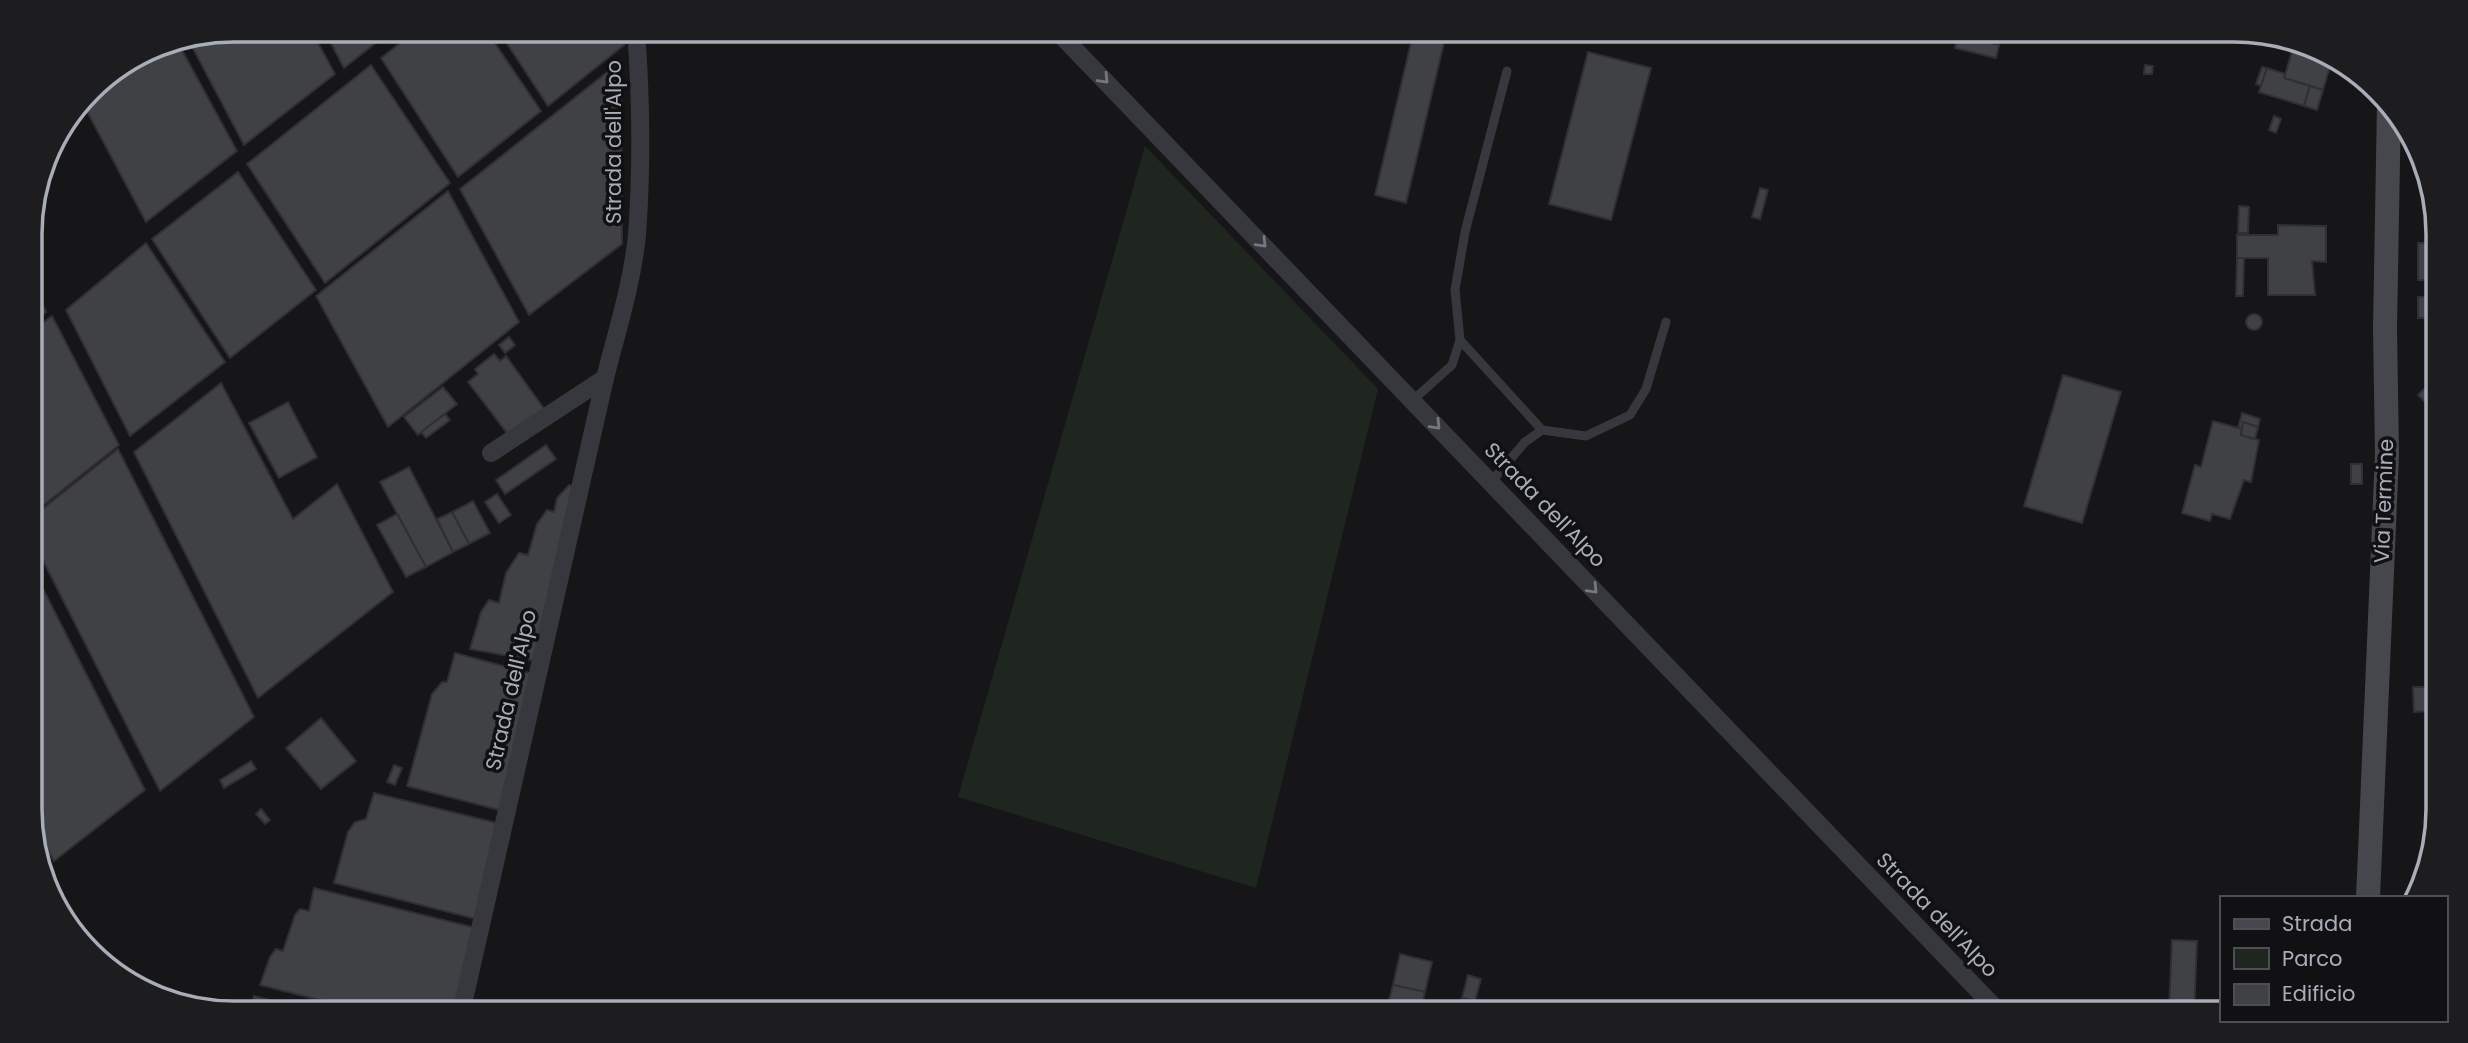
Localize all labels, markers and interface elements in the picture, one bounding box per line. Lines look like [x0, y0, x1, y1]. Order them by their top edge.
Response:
street label: Strada dell'Alpo [599, 60, 628, 224]
one-way arrow [1095, 71, 1108, 84]
one-way arrow [1253, 235, 1266, 248]
one-way arrow [1428, 416, 1441, 429]
street label: Strada dell'Alpo [1478, 436, 1613, 574]
street label: Via Termine [2367, 438, 2400, 564]
one-way arrow [1585, 581, 1598, 594]
street label: Strada dell'Alpo [478, 607, 543, 773]
street label: Strada dell'Alpo [1870, 846, 2005, 984]
legend [2220, 896, 2447, 1022]
text: Strada [2282, 909, 2352, 938]
text: Parco [2282, 944, 2342, 973]
text: Edificio [2282, 979, 2356, 1008]

